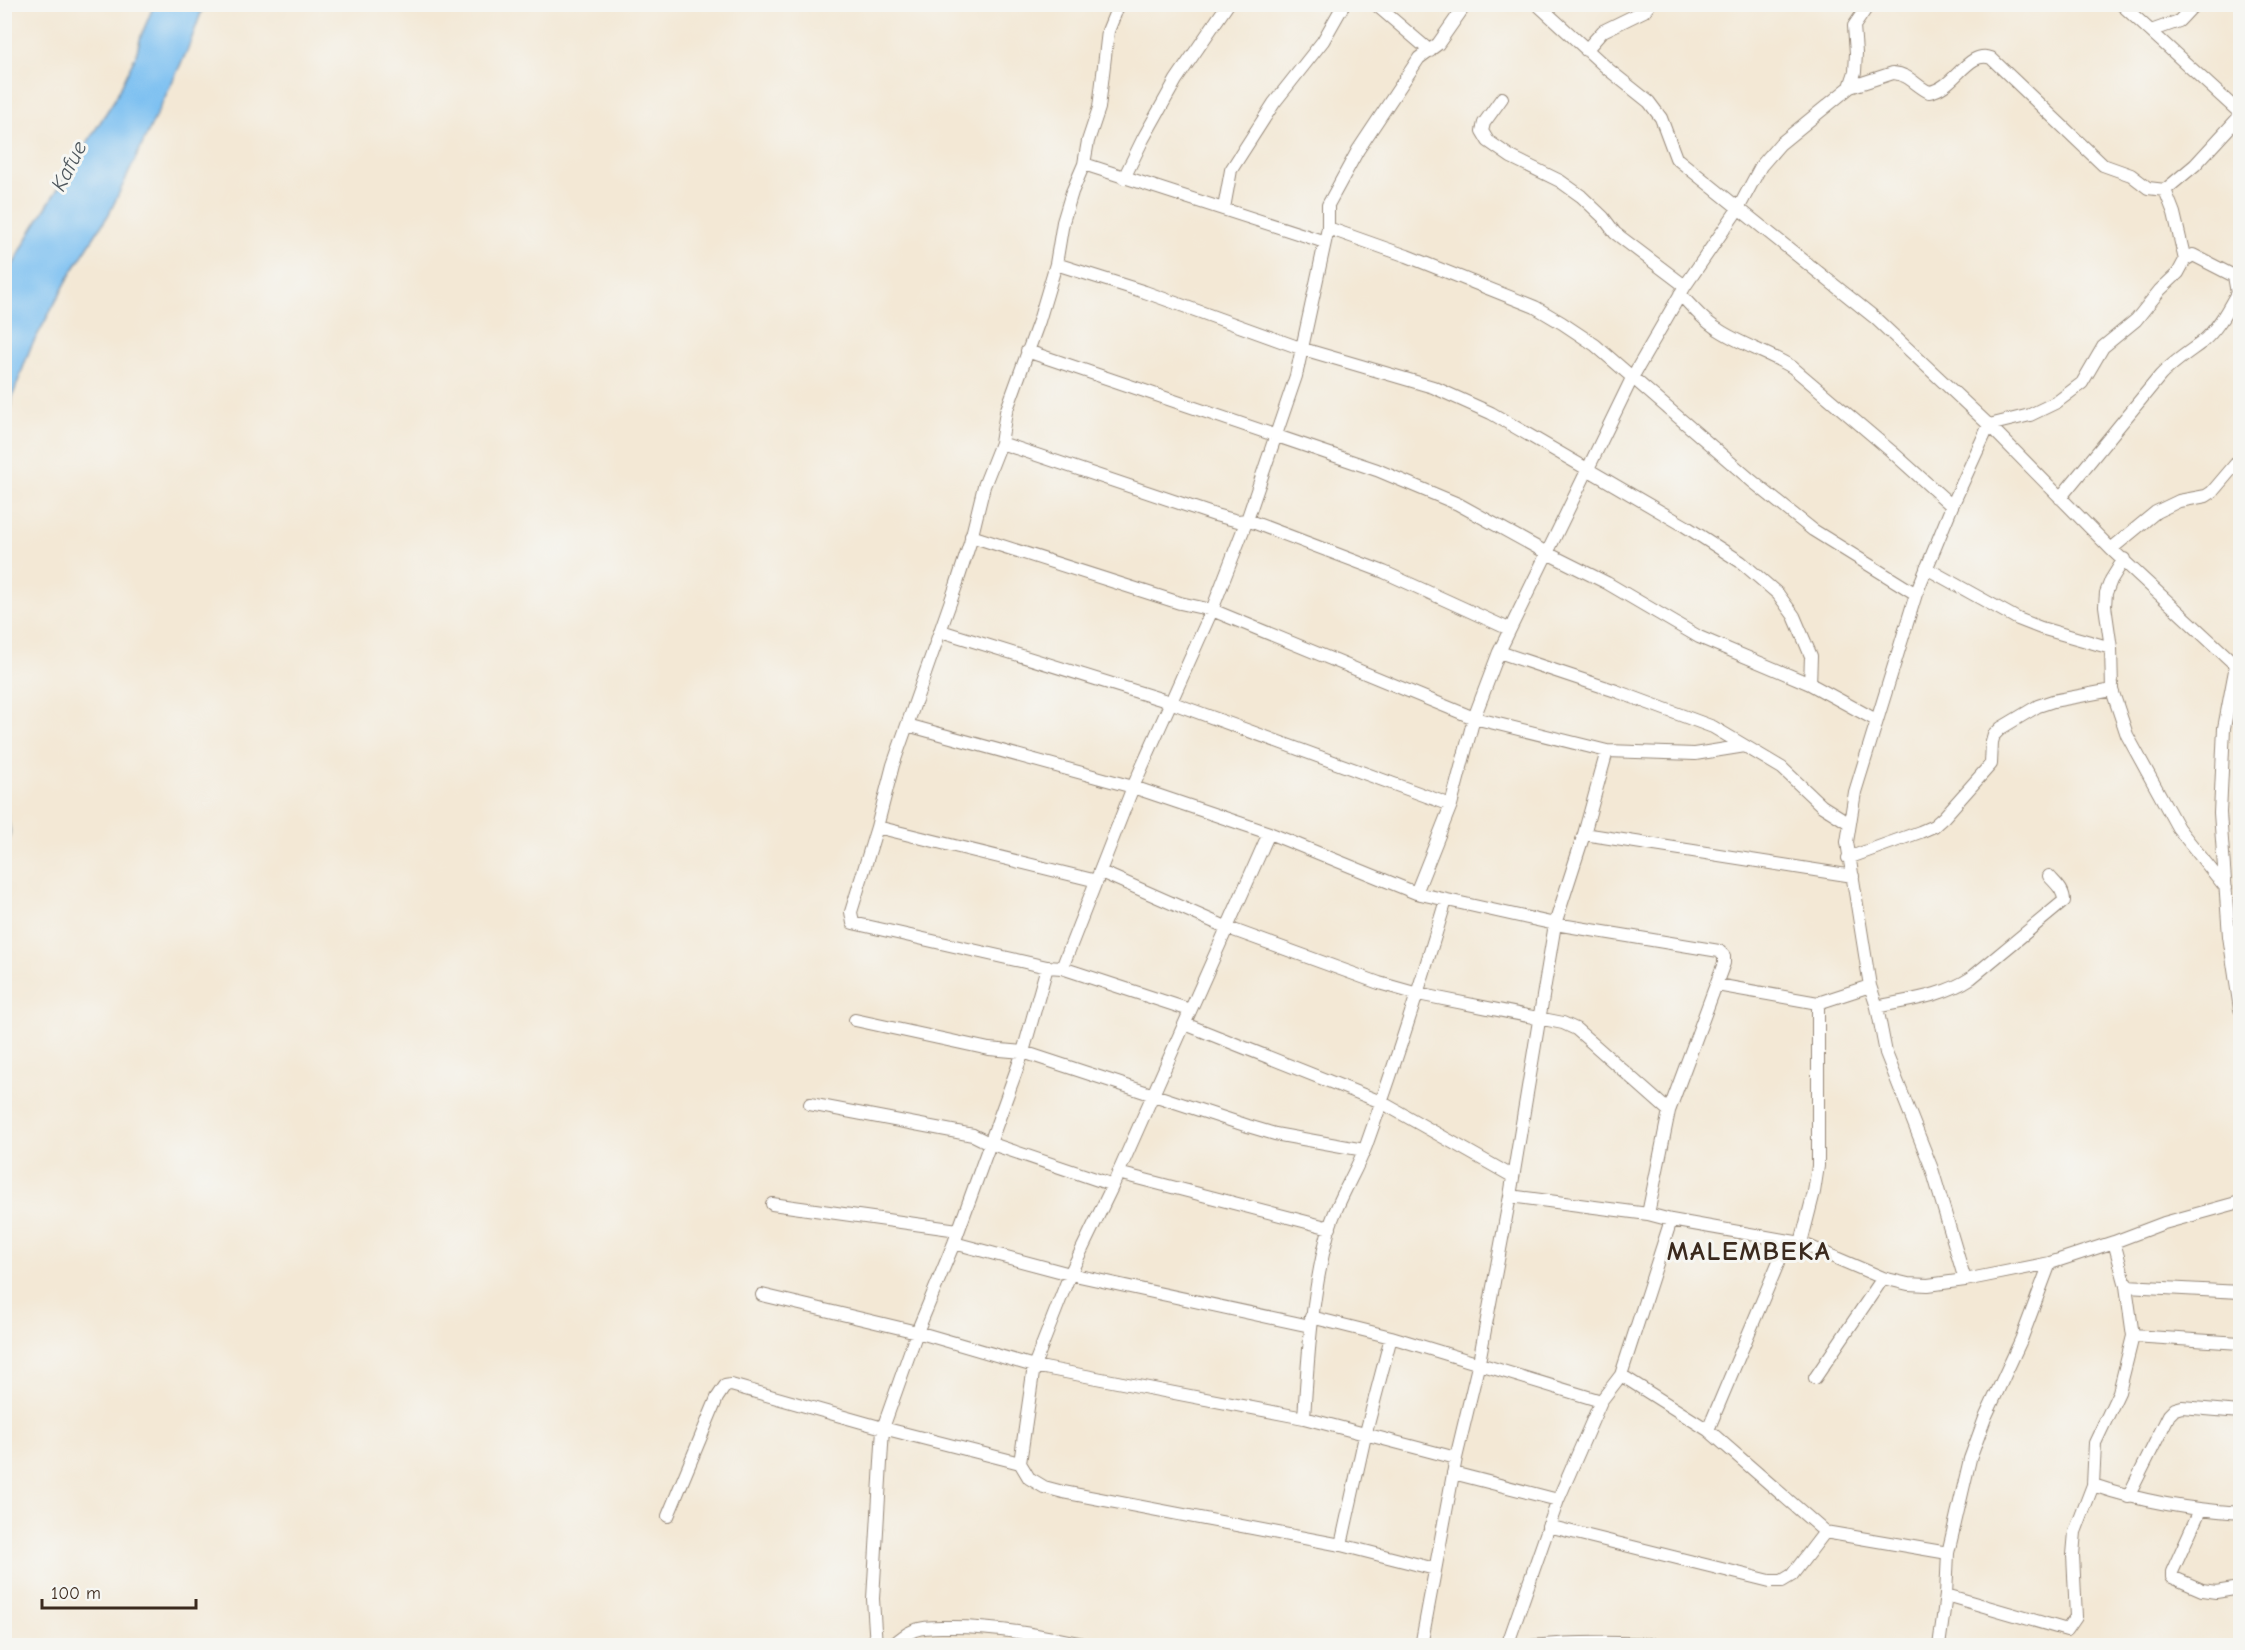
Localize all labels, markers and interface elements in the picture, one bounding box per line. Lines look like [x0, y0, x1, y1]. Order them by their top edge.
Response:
water label: Kafue [45, 137, 93, 195]
district label: MALEMBEKA [1667, 1236, 1831, 1267]
scale bar [42, 1572, 196, 1610]
text: 100 m [51, 1583, 101, 1604]

